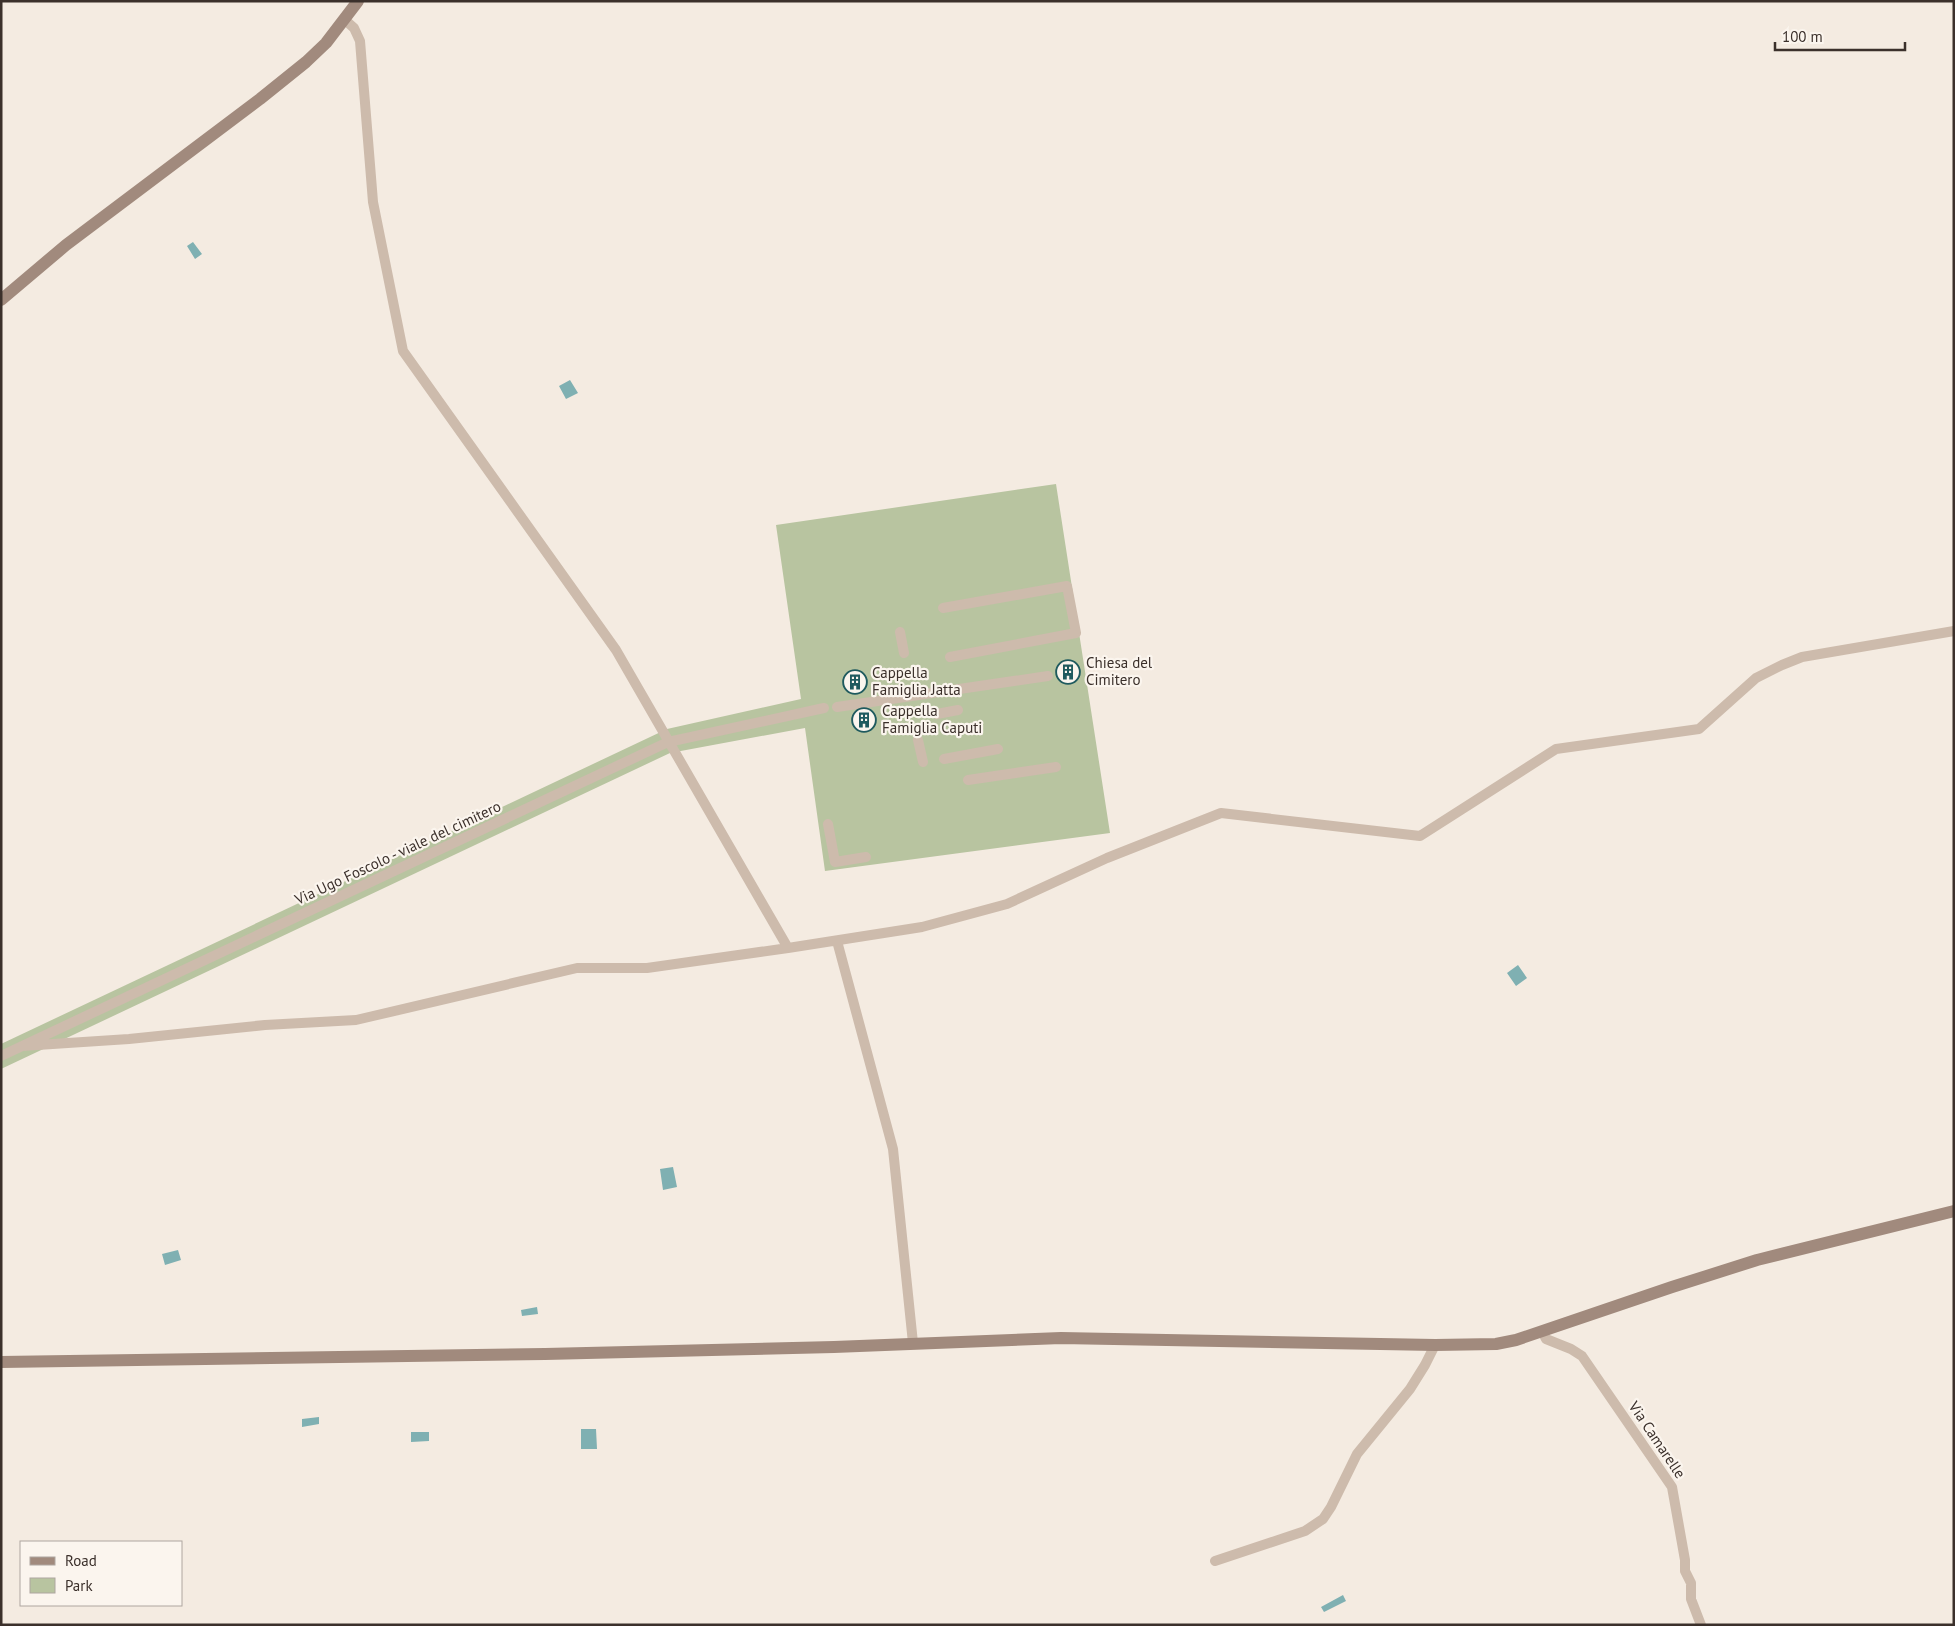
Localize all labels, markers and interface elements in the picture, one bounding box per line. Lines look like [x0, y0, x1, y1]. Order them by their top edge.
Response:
scale bar [1775, 20, 1905, 52]
text: 100 m [1782, 27, 1823, 46]
place label: Chiesa del Cimitero [1086, 653, 1153, 689]
building icon: Chiesa del Cimitero [1055, 659, 1081, 685]
place label: Cappella Famiglia Jatta [872, 663, 961, 699]
building icon: Cappella Famiglia Jatta [842, 669, 868, 695]
place label: Cappella Famiglia Caputi [882, 701, 982, 737]
building icon: Cappella Famiglia Caputi [851, 707, 877, 733]
street label: Via Ugo Foscolo - viale del cimitero [291, 796, 504, 909]
street label: Via Camarelle [1624, 1397, 1690, 1482]
legend [20, 1541, 182, 1606]
text: Road [65, 1551, 97, 1570]
text: Park [65, 1576, 93, 1595]

